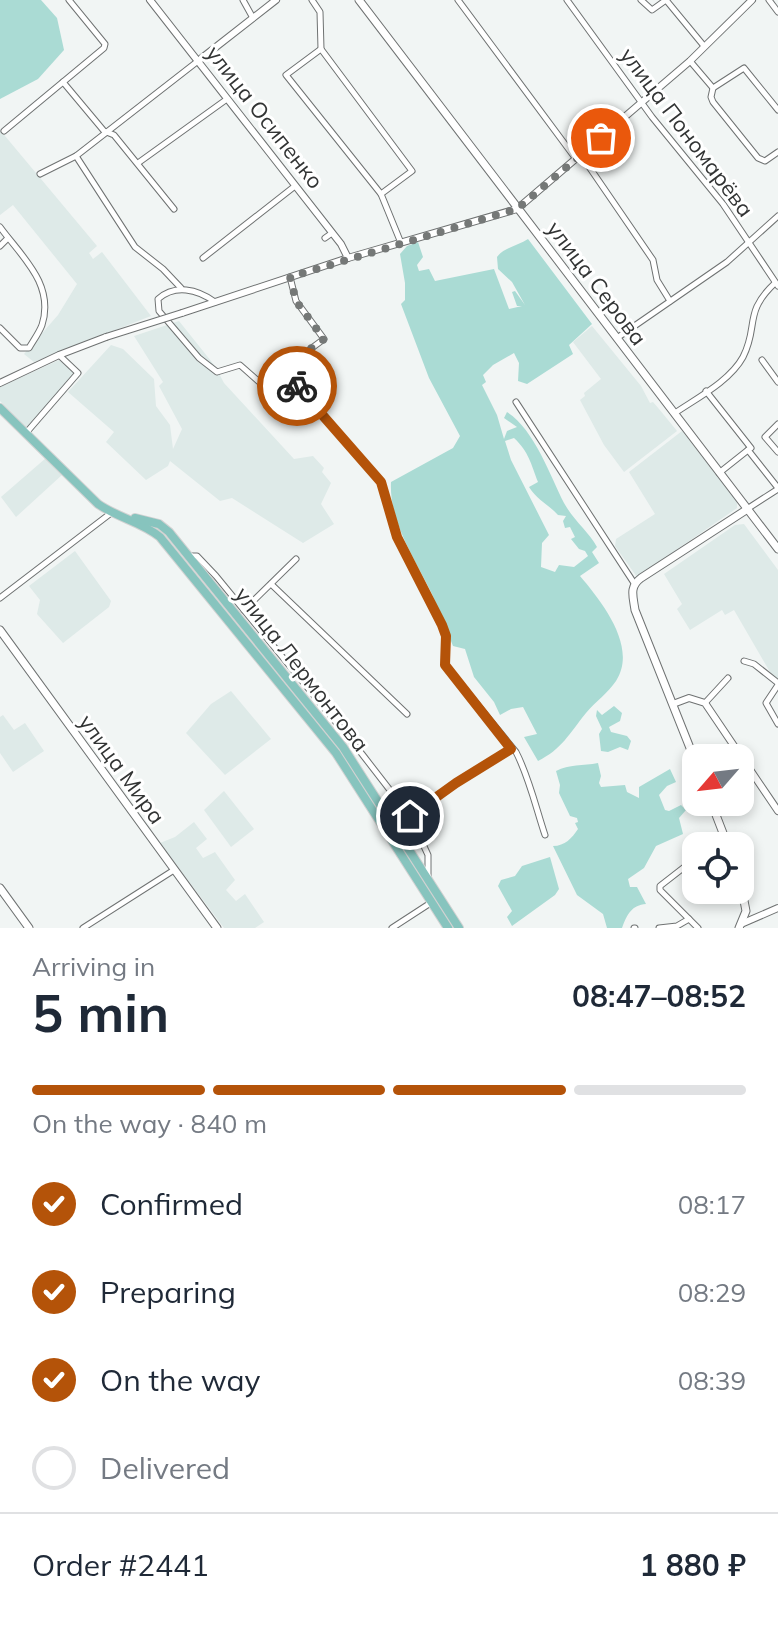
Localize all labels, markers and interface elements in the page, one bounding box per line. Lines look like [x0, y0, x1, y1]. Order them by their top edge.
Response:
street label: улица Осипенко [200, 40, 330, 194]
street label: улица Пономарёва [614, 42, 760, 222]
pin [567, 104, 635, 172]
icon: bag [579, 116, 623, 160]
street label: улица Серова [541, 215, 653, 351]
courier [257, 346, 337, 426]
icon: bike [275, 364, 319, 408]
street label: улица Лермонтова [229, 581, 375, 757]
street label: улица Мира [73, 709, 171, 829]
north arrow [682, 744, 754, 816]
map controls [682, 744, 754, 904]
pin [376, 782, 444, 850]
icon: home [388, 794, 432, 838]
button: locate [682, 832, 754, 904]
text: Arriving in [32, 950, 155, 983]
text: 08:47–08:52 [572, 977, 746, 1015]
text: 5 min [32, 980, 169, 1045]
text: On the way · 840 m [32, 1107, 267, 1140]
icon: check [32, 1182, 76, 1226]
text: Confirmed [100, 1185, 243, 1223]
text: 08:17 [678, 1188, 746, 1221]
icon: check [32, 1270, 76, 1314]
text: Preparing [100, 1273, 236, 1311]
text: 08:29 [678, 1276, 746, 1309]
icon: check [32, 1358, 76, 1402]
text: On the way [100, 1361, 260, 1399]
text: 08:39 [678, 1364, 746, 1397]
text: Delivered [100, 1449, 230, 1487]
text: Order #2441 [32, 1546, 209, 1584]
text: 1 880 ₽ [640, 1546, 746, 1584]

